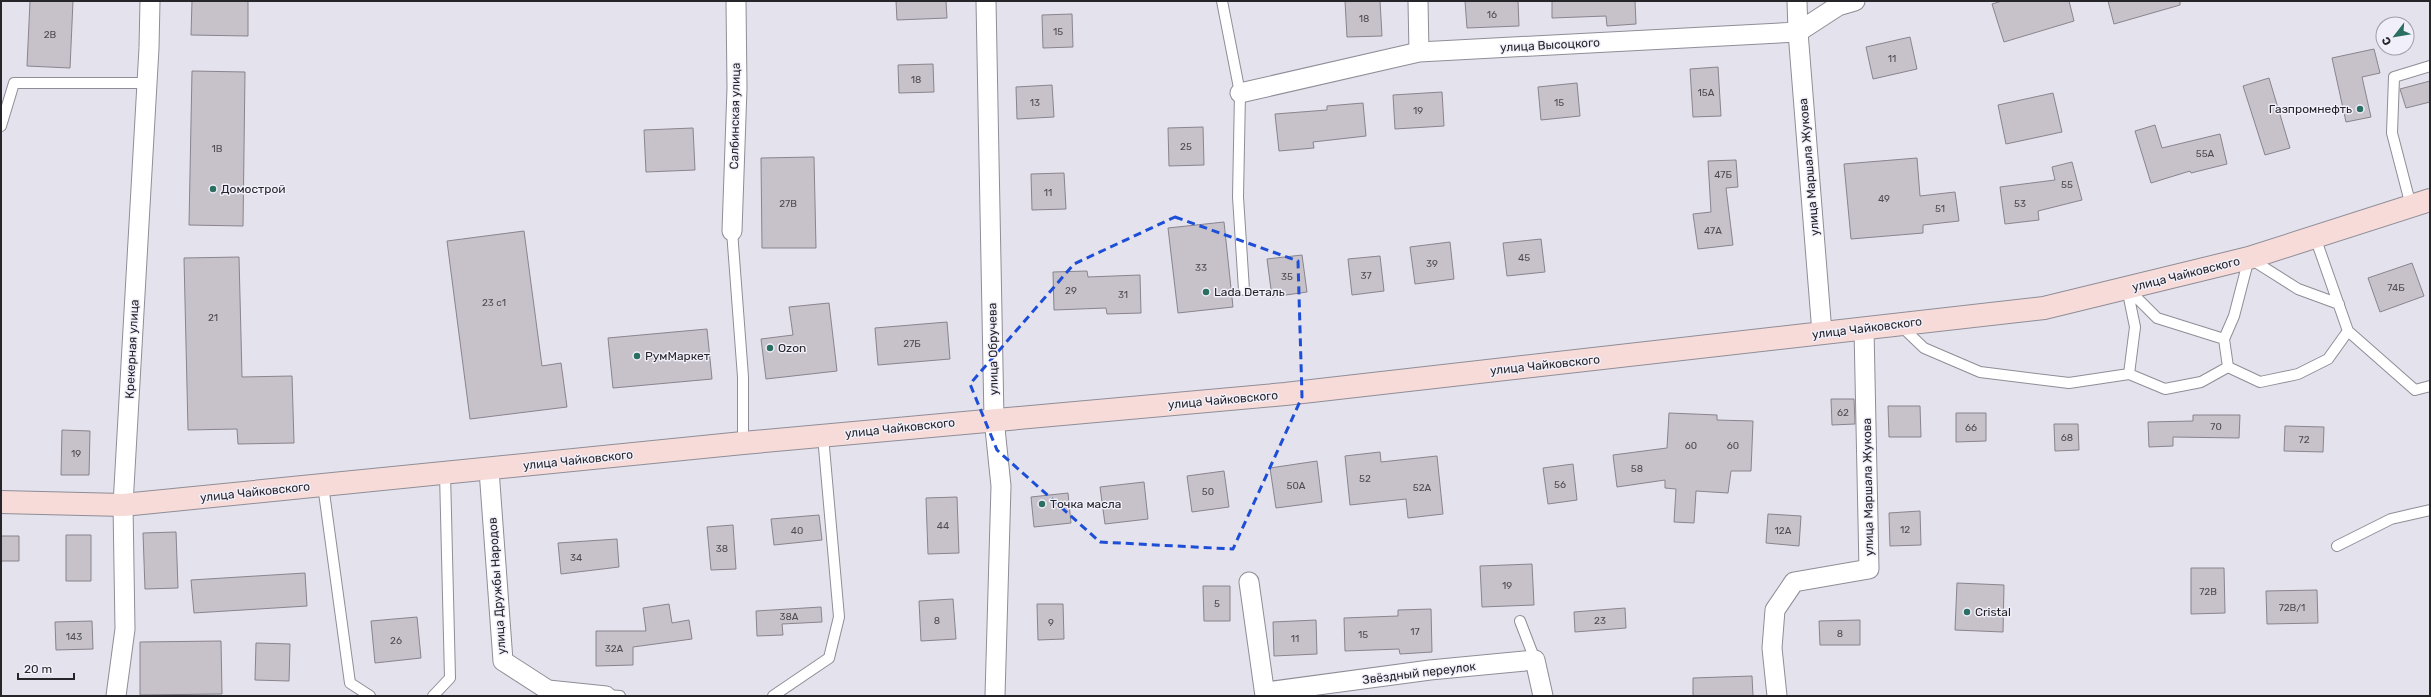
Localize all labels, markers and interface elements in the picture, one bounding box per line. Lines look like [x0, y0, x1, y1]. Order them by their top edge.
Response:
house number: 16 [1487, 9, 1497, 21]
house number: 18 [1359, 13, 1369, 25]
north arrow [2375, 16, 2415, 56]
house number: 15 [1053, 26, 1063, 38]
house number: 2В [44, 29, 57, 41]
text: С [2379, 34, 2394, 48]
street label: улица Высоцкого [1500, 35, 1600, 55]
house number: 11 [1888, 53, 1896, 65]
street label: Салбинская улица [727, 62, 743, 170]
house number: 18 [911, 74, 921, 86]
house number: 15А [1698, 87, 1715, 99]
house number: 13 [1030, 97, 1040, 109]
house number: 15 [1554, 97, 1564, 109]
street label: улица Маршала Жукова [1796, 98, 1822, 236]
place label: Газпромнефть [2269, 102, 2352, 116]
marker: Газпромнефть [2355, 104, 2365, 114]
house number: 19 [1413, 105, 1423, 117]
house number: 25 [1180, 141, 1192, 153]
house number: 1В [212, 143, 223, 155]
house number: 55А [2196, 148, 2215, 160]
house number: 47Б [1714, 169, 1732, 181]
house number: 55 [2061, 179, 2073, 191]
place label: Домострой [221, 182, 286, 196]
marker: Домострой [208, 184, 218, 194]
house number: 11 [1044, 187, 1052, 199]
house number: 49 [1878, 193, 1890, 205]
house number: 27В [779, 198, 797, 210]
house number: 53 [2014, 198, 2026, 210]
house number: 51 [1935, 203, 1945, 215]
house number: 47А [1704, 225, 1722, 237]
house number: 45 [1518, 252, 1530, 264]
street label: улица Чайковского [2131, 254, 2241, 294]
house number: 39 [1426, 258, 1438, 270]
house number: 33 [1195, 262, 1207, 274]
house number: 37 [1360, 270, 1372, 282]
house number: 35 [1281, 271, 1293, 283]
house number: 74Б [2387, 282, 2405, 294]
house number: 29 [1065, 285, 1077, 297]
place label: Lada Dеталь [1214, 285, 1285, 299]
marker: Lada Dеталь [1201, 287, 1211, 297]
house number: 31 [1118, 289, 1128, 301]
house number: 23 с1 [482, 297, 506, 309]
street label: Крекерная улица [122, 299, 142, 399]
street label: улица Обручева [985, 303, 1001, 395]
house number: 21 [208, 312, 218, 324]
street label: улица Чайковского [1811, 314, 1923, 342]
house number: 27Б [903, 338, 921, 350]
place label: Ozon [778, 341, 806, 355]
marker: Ozon [765, 343, 775, 353]
place label: РумМаркет [645, 349, 710, 363]
marker: РумМаркет [632, 351, 642, 361]
street label: улица Чайковского [1489, 352, 1601, 378]
street label: улица Чайковского [1167, 388, 1279, 412]
house number: 62 [1837, 407, 1849, 419]
street label: улица Чайковского [844, 415, 956, 441]
street label: улица Маршала Жукова [1860, 418, 1876, 556]
house number: 70 [2210, 421, 2222, 433]
house number: 66 [1965, 422, 1977, 434]
house number: 68 [2061, 432, 2073, 444]
house number: 72 [2299, 434, 2310, 446]
house number: 60 [1685, 440, 1697, 452]
house number: 60 [1727, 440, 1739, 452]
street label: улица Чайковского [522, 447, 634, 473]
house number: 19 [71, 448, 81, 460]
house number: 58 [1631, 463, 1643, 475]
house number: 52 [1359, 473, 1371, 485]
street label: улица Чайковского [199, 479, 311, 505]
house number: 56 [1554, 479, 1566, 491]
house number: 50А [1287, 480, 1306, 492]
house number: 52А [1413, 482, 1432, 494]
house number: 50 [1202, 486, 1214, 498]
place label: Точка масла [1050, 497, 1121, 511]
marker: Точка масла [1037, 499, 1047, 509]
street label: улица Дружбы Народов [485, 517, 509, 655]
house number: 44 [937, 520, 949, 532]
house number: 12 [1900, 524, 1910, 536]
house number: 40 [791, 525, 803, 537]
house number: 12А [1775, 525, 1792, 537]
house number: 38 [716, 543, 728, 555]
house number: 34 [570, 552, 582, 564]
house number: 19 [1502, 580, 1512, 592]
house number: 72В [2199, 586, 2217, 598]
house number: 5 [1214, 598, 1220, 610]
house number: 72В/1 [2279, 602, 2305, 614]
place label: Cristal [1975, 605, 2011, 619]
marker: Cristal [1962, 607, 1972, 617]
house number: 38А [779, 611, 799, 623]
house number: 8 [934, 615, 940, 627]
house number: 23 [1594, 615, 1606, 627]
house number: 9 [1048, 617, 1054, 629]
house number: 17 [1410, 626, 1420, 638]
house number: 8 [1837, 628, 1843, 640]
house number: 15 [1358, 629, 1368, 641]
house number: 143 [66, 631, 82, 643]
house number: 11 [1291, 633, 1299, 645]
house number: 26 [390, 635, 402, 647]
house number: 32А [605, 643, 624, 655]
scale bar [18, 655, 74, 681]
street label: Звёздный переулок [1361, 659, 1477, 687]
text: 20 m [24, 662, 52, 676]

